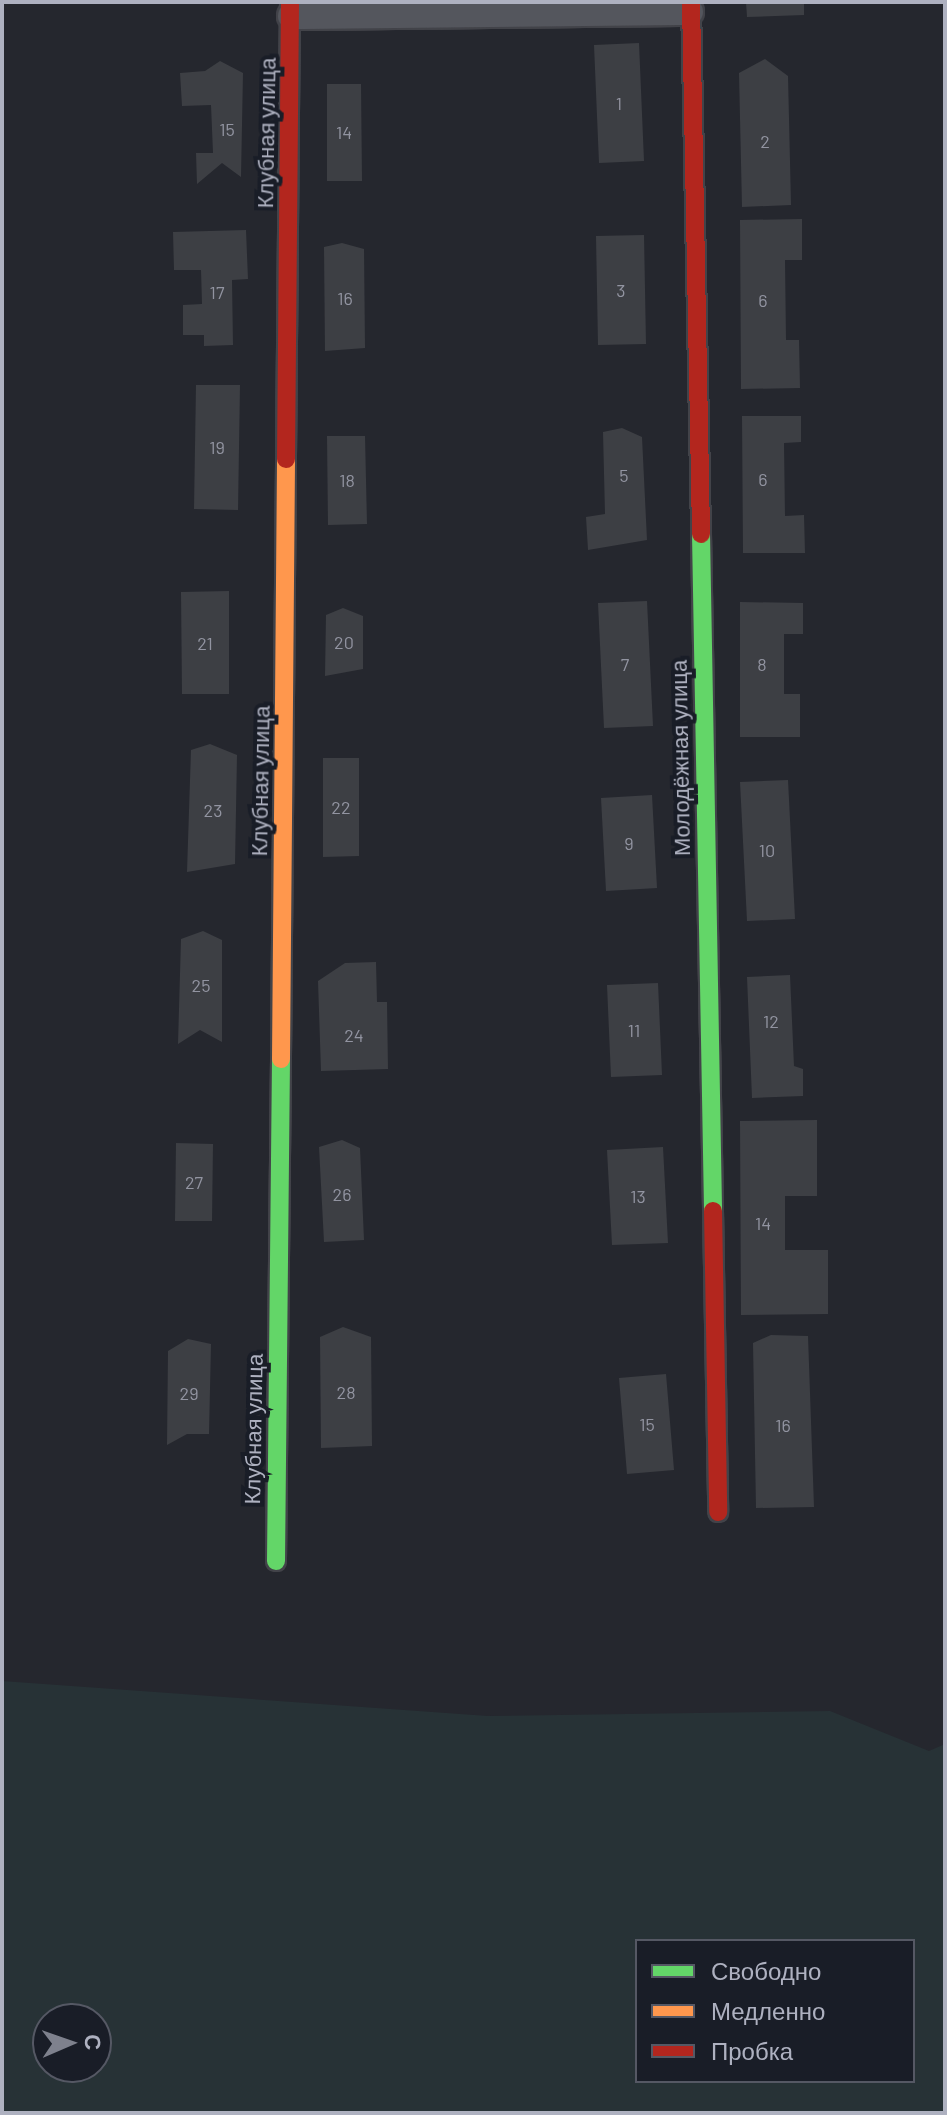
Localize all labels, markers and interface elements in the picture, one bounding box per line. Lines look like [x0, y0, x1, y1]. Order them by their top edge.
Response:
street label: Клубная улица [251, 57, 281, 209]
house number: 1 [616, 92, 622, 114]
house number: 15 [219, 118, 235, 140]
house number: 14 [336, 121, 352, 143]
house number: 2 [760, 130, 770, 152]
house number: 3 [616, 279, 626, 301]
house number: 17 [210, 281, 224, 303]
house number: 16 [337, 287, 353, 309]
house number: 6 [758, 289, 768, 311]
house number: 19 [209, 436, 225, 458]
house number: 5 [619, 464, 629, 486]
house number: 6 [758, 468, 768, 490]
house number: 18 [339, 469, 355, 491]
house number: 20 [334, 631, 354, 653]
house number: 21 [197, 632, 213, 654]
house number: 7 [621, 653, 629, 675]
house number: 8 [757, 653, 767, 675]
street label: Молодёжная улица [665, 660, 695, 856]
street label: Клубная улица [245, 705, 275, 857]
house number: 22 [331, 796, 351, 818]
house number: 23 [204, 799, 222, 821]
house number: 9 [624, 832, 634, 854]
house number: 10 [759, 839, 775, 861]
house number: 25 [192, 974, 210, 996]
house number: 12 [763, 1010, 779, 1032]
house number: 11 [628, 1019, 640, 1041]
house number: 24 [344, 1024, 364, 1046]
house number: 27 [185, 1171, 203, 1193]
house number: 26 [333, 1183, 351, 1205]
house number: 13 [630, 1185, 646, 1207]
house number: 14 [755, 1212, 771, 1234]
street label: Клубная улица [238, 1353, 268, 1505]
house number: 28 [336, 1381, 356, 1403]
house number: 29 [179, 1382, 199, 1404]
house number: 15 [639, 1413, 655, 1435]
house number: 16 [775, 1414, 791, 1436]
legend [635, 1939, 915, 2083]
text: Свободно [711, 1956, 821, 1985]
text: Медленно [711, 1996, 825, 2025]
north arrow [32, 2003, 112, 2083]
text: С [81, 2034, 107, 2051]
text: Пробка [711, 2036, 793, 2065]

